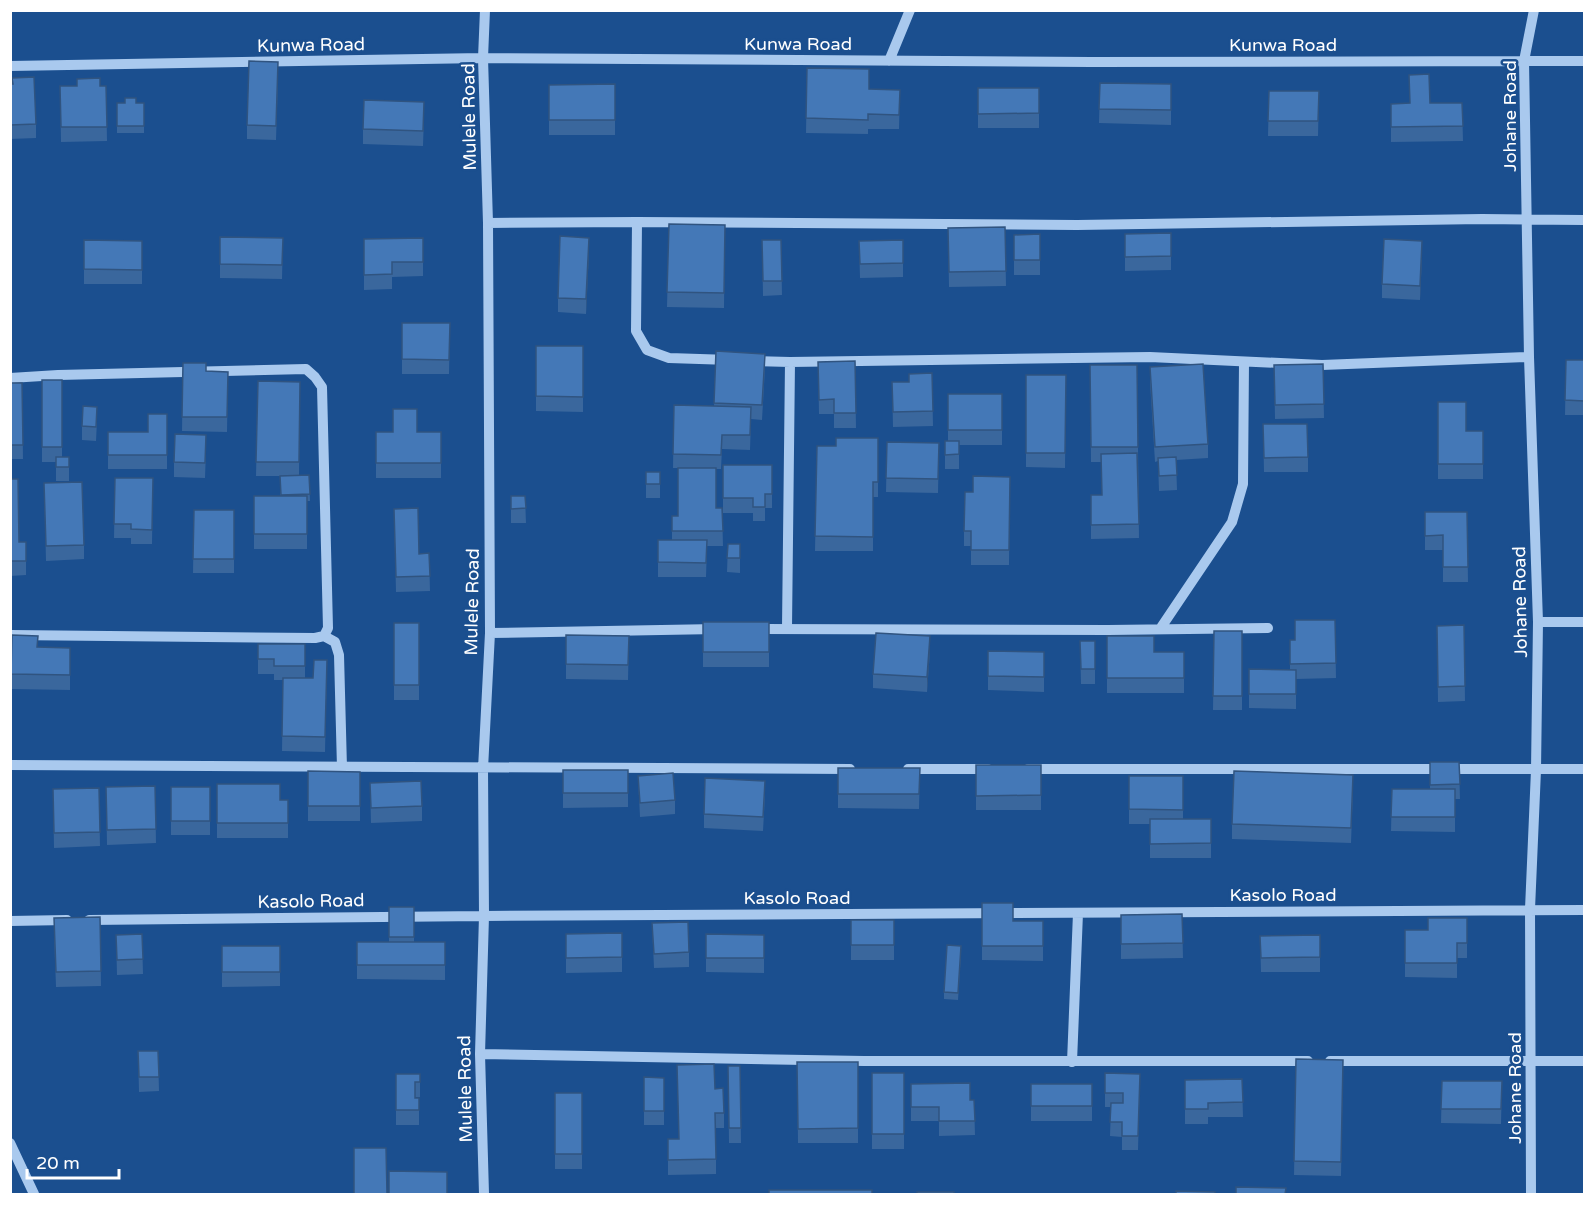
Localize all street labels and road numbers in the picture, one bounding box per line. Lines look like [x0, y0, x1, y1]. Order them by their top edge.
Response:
street label: Kunwa Road [257, 33, 365, 57]
street label: Kunwa Road [744, 33, 852, 55]
street label: Kunwa Road [1229, 34, 1337, 56]
street label: Johane Road [1499, 60, 1521, 172]
street label: Mulele Road [457, 63, 481, 171]
street label: Johane Road [1508, 546, 1532, 658]
street label: Mulele Road [460, 548, 484, 656]
street label: Kasolo Road [1229, 884, 1337, 906]
street label: Kasolo Road [743, 887, 851, 909]
street label: Kasolo Road [257, 889, 365, 913]
street label: Johane Road [1504, 1032, 1526, 1144]
street label: Mulele Road [453, 1035, 477, 1143]

